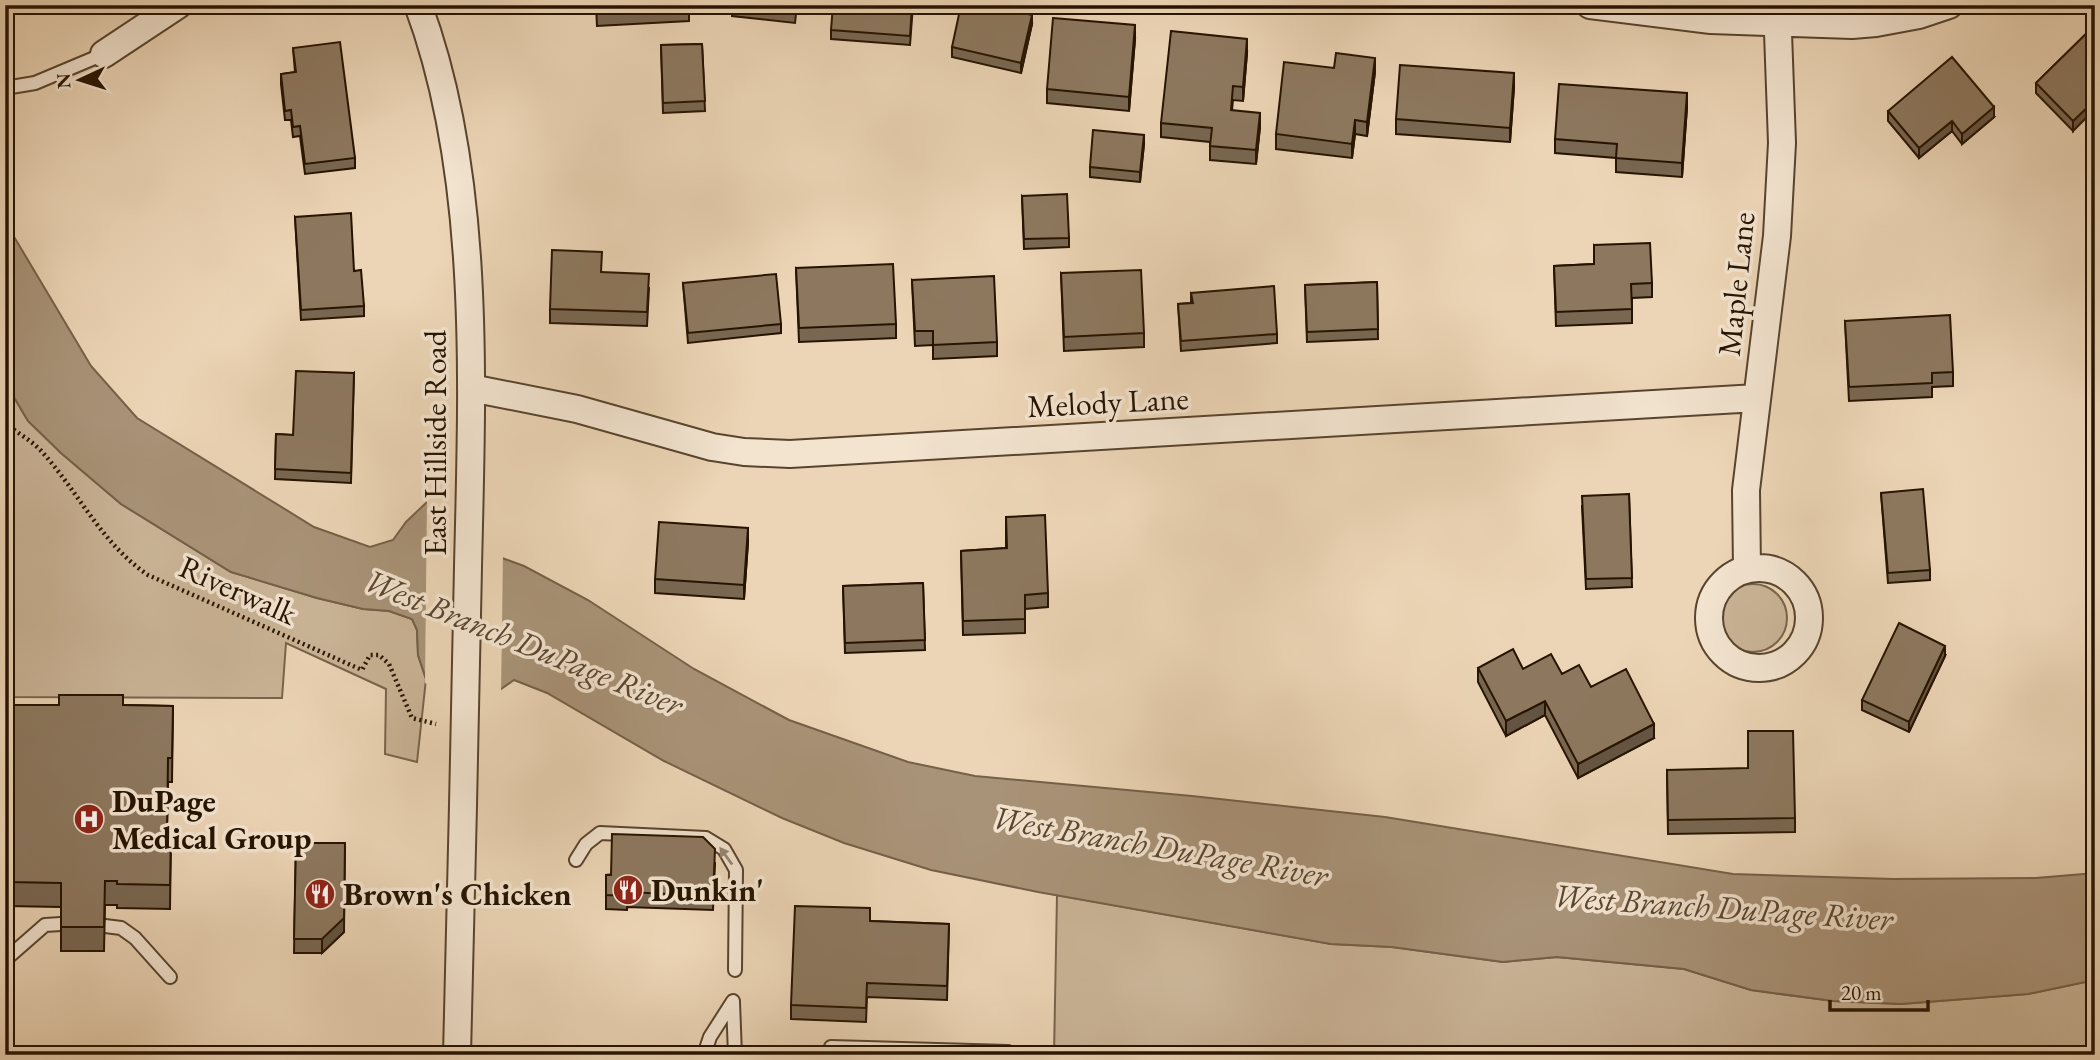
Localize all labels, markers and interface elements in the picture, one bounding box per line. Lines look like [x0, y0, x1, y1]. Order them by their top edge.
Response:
north arrow [46, 46, 116, 116]
text: N [50, 72, 77, 90]
street label: Maple Lane [1708, 210, 1764, 358]
street label: East Hillside Road [414, 329, 456, 556]
street label: Melody Lane [1026, 377, 1190, 427]
street label: Riverwalk [173, 546, 304, 635]
water label: West Branch DuPage River [358, 558, 691, 726]
place label: DuPage Medical Group [112, 780, 311, 859]
water label: West Branch DuPage River [989, 795, 1333, 897]
hospital icon: DuPage Medical Group [72, 802, 106, 836]
one-way arrow [719, 847, 733, 865]
place label: Dunkin' [651, 869, 764, 911]
place label: Brown's Chicken [343, 873, 572, 915]
restaurant icon: Dunkin' [611, 873, 645, 907]
water label: West Branch DuPage River [1552, 874, 1895, 940]
restaurant icon: Brown's Chicken [303, 877, 337, 911]
scale bar [1830, 969, 1928, 1013]
text: 20 m [1841, 979, 1882, 1006]

